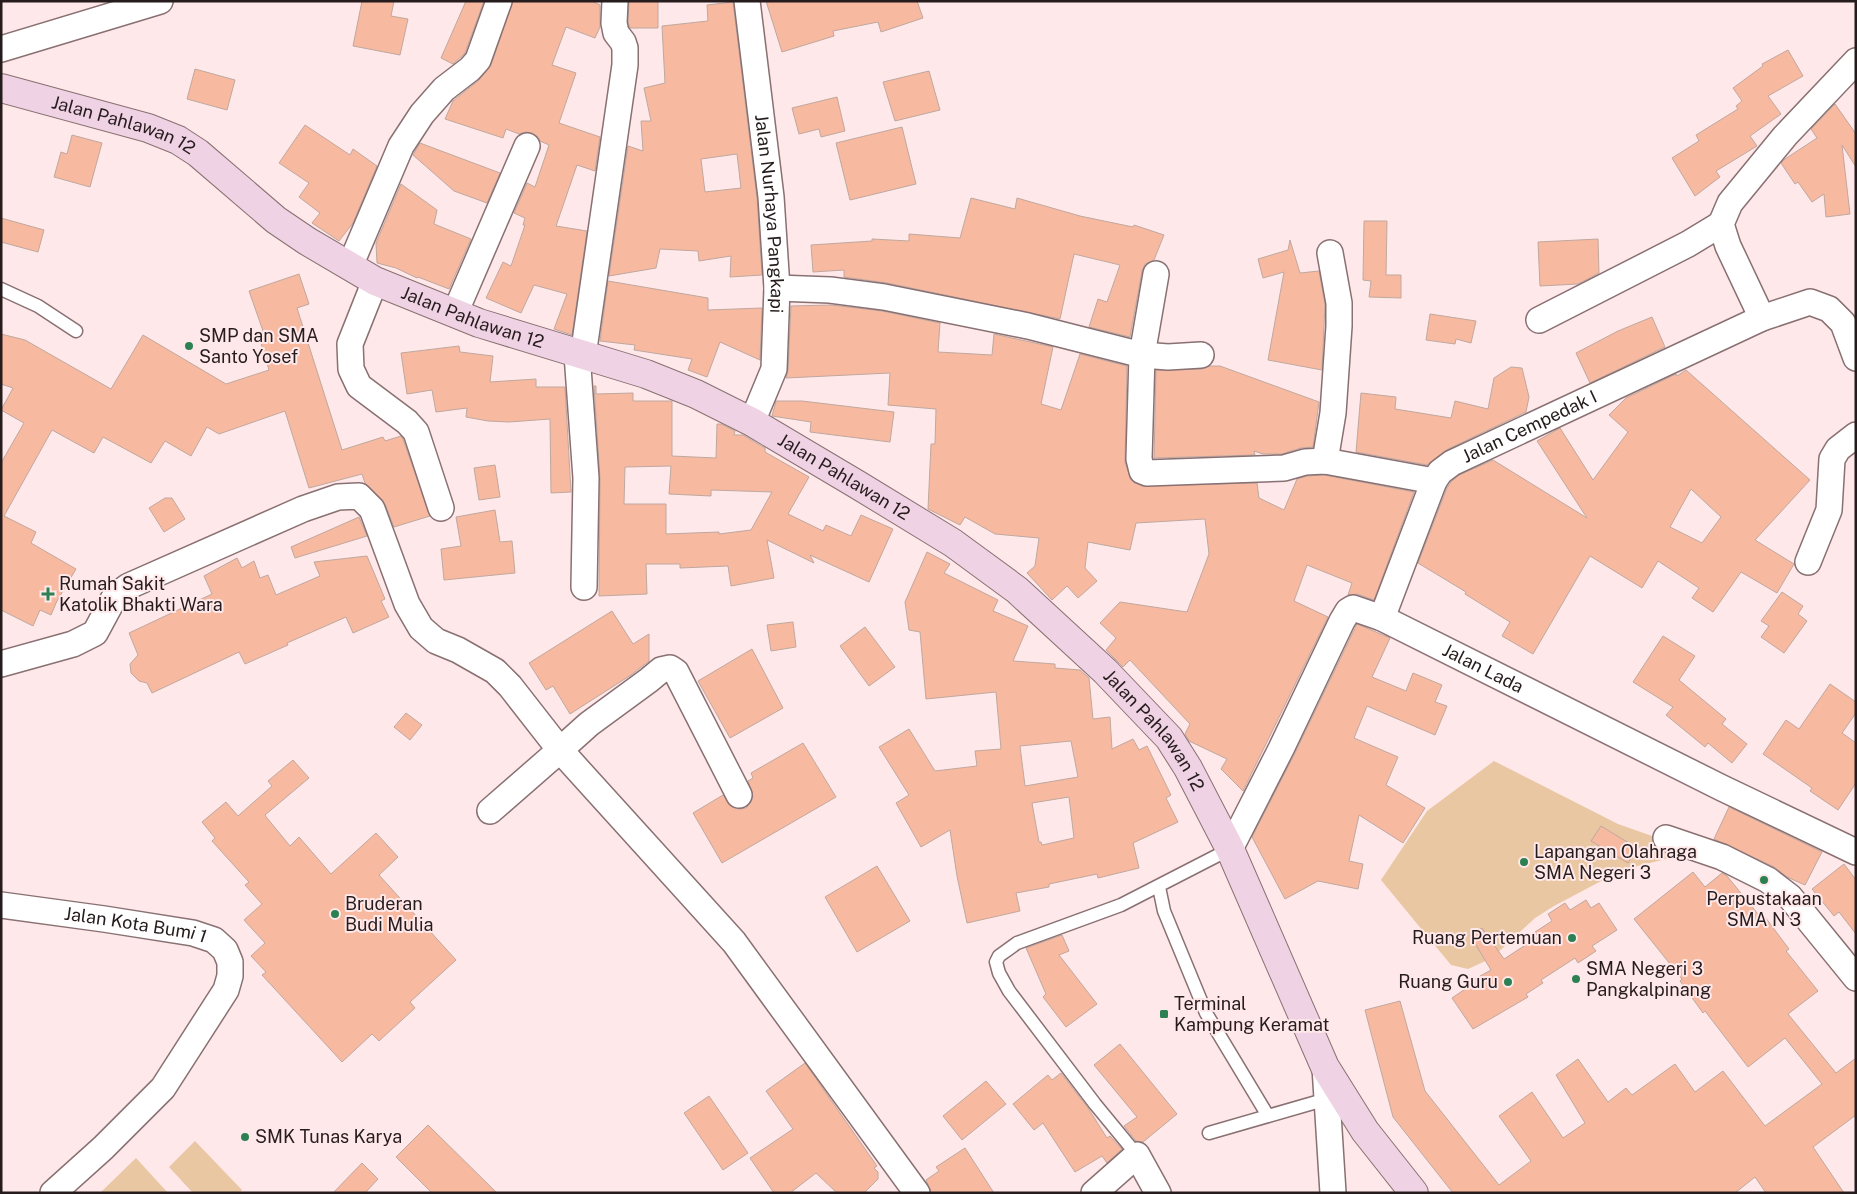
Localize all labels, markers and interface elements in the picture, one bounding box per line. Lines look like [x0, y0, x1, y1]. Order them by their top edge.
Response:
street label: Jalan Pahlawan 12 [49, 91, 200, 158]
street label: Jalan Nurhaya Pangkapi [751, 113, 788, 314]
street label: Jalan Pahlawan 12 [398, 282, 547, 352]
place label: SMP dan SMA Santo Yosef [199, 325, 319, 367]
marker: SMP dan SMA Santo Yosef [183, 340, 195, 352]
street label: Jalan Cempedak I [1459, 386, 1600, 467]
street label: Jalan Pahlawan 12 [774, 429, 914, 524]
place label: Rumah Sakit Katolik Bhakti Wara [59, 573, 223, 615]
marker: Rumah Sakit Katolik Bhakti Wara [41, 587, 55, 601]
street label: Jalan Lada [1439, 639, 1527, 697]
street label: Jalan Pahlawan 12 [1099, 665, 1209, 794]
place label: Lapangan Olahraga SMA Negeri 3 [1534, 841, 1697, 883]
marker: Lapangan Olahraga SMA Negeri 3 [1518, 856, 1530, 868]
marker: Perpustakaan SMA N 3 [1758, 874, 1770, 886]
place label: Perpustakaan SMA N 3 [1706, 888, 1822, 930]
place label: Bruderan Budi Mulia [345, 893, 433, 935]
street label: Jalan Kota Bumi 1 [63, 903, 210, 947]
marker: Bruderan Budi Mulia [329, 908, 341, 920]
place label: Ruang Pertemuan [1412, 927, 1562, 948]
marker: Ruang Pertemuan [1566, 932, 1578, 944]
place label: SMA Negeri 3 Pangkalpinang [1586, 958, 1711, 1000]
place label: Ruang Guru [1398, 971, 1498, 992]
marker: SMA Negeri 3 Pangkalpinang [1570, 973, 1582, 985]
marker: Ruang Guru [1502, 976, 1514, 988]
place label: Terminal Kampung Keramat [1174, 993, 1330, 1035]
marker: Terminal Kampung Keramat [1158, 1008, 1170, 1020]
place label: SMK Tunas Karya [255, 1126, 402, 1147]
marker: SMK Tunas Karya [239, 1131, 251, 1143]

